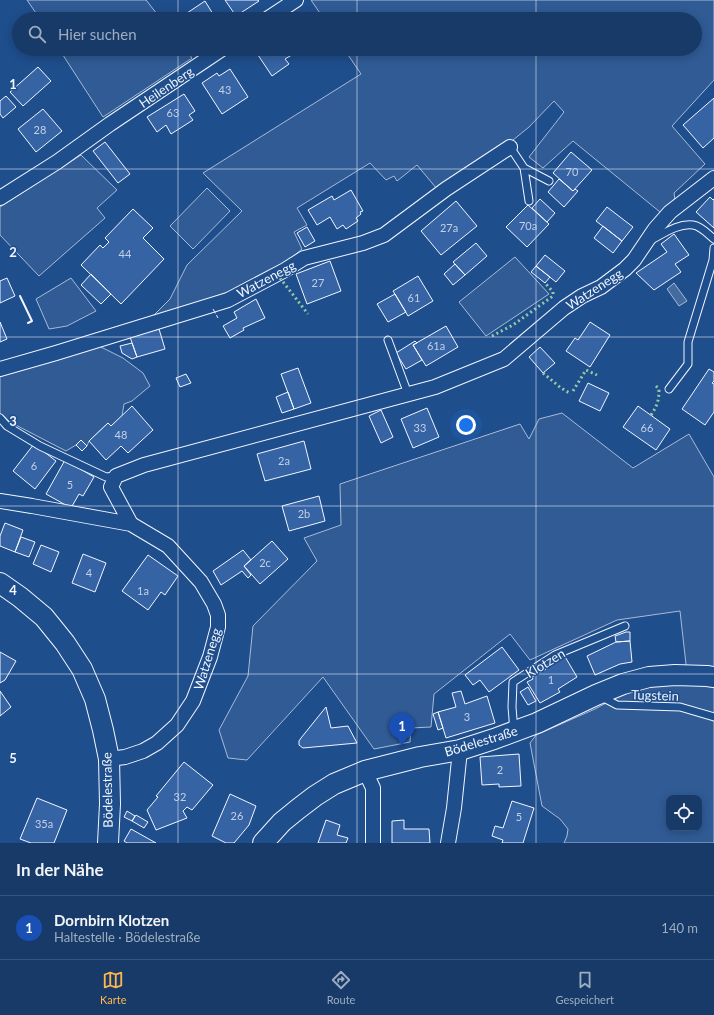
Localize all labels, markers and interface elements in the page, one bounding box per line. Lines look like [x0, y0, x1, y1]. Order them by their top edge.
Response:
search box [12, 12, 702, 56]
icon: search [26, 23, 48, 45]
text: Hier suchen [58, 25, 137, 43]
street label: Heilenberg [136, 63, 197, 111]
text: 1 [9, 76, 17, 92]
house number: 43 [219, 83, 231, 96]
house number: 63 [167, 106, 179, 119]
house number: 28 [34, 123, 46, 136]
house number: 70 [566, 165, 579, 178]
house number: 70a [519, 219, 537, 232]
house number: 27a [440, 221, 458, 234]
text: 2 [9, 244, 17, 260]
house number: 44 [119, 247, 132, 260]
street label: Watzenegg [234, 257, 298, 301]
street label: Watzenegg [563, 265, 625, 313]
house number: 27 [312, 276, 324, 289]
house number: 61 [408, 291, 420, 304]
house number: 61a [427, 339, 445, 352]
text: 3 [9, 413, 17, 429]
your location [456, 415, 476, 435]
house number: 33 [414, 421, 426, 434]
house number: 66 [641, 421, 653, 434]
house number: 48 [115, 428, 127, 441]
house number: 2a [278, 454, 290, 467]
house number: 6 [31, 459, 37, 472]
house number: 5 [67, 478, 73, 491]
house number: 2b [298, 507, 310, 520]
house number: 2c [259, 556, 271, 569]
house number: 4 [86, 566, 93, 579]
text: 4 [9, 582, 17, 598]
house number: 1a [137, 584, 149, 597]
street label: Watzenegg [190, 626, 224, 692]
street label: Klotzen [522, 645, 568, 681]
house number: 1 [548, 673, 554, 686]
street label: Tugstein [631, 686, 679, 704]
house number: 3 [464, 710, 470, 723]
pin: 1 [389, 713, 415, 746]
street label: Bödelestraße [443, 722, 520, 760]
text: 5 [9, 750, 17, 766]
street label: Bödelestraße [98, 752, 116, 828]
house number: 2 [497, 763, 503, 776]
house number: 32 [174, 790, 186, 803]
map controls [666, 795, 702, 831]
button: locate [666, 795, 702, 831]
house number: 26 [231, 809, 243, 822]
house number: 5 [516, 810, 522, 823]
house number: 35a [35, 817, 53, 830]
text: In der Nähe [16, 859, 104, 880]
text: Dornbirn Klotzen [54, 911, 169, 929]
text: 1 [25, 920, 33, 936]
text: 140 m [661, 920, 698, 936]
text: Haltestelle · Bödelestraße [54, 929, 200, 945]
tab: Karte [100, 969, 127, 1006]
tab: Route [327, 969, 355, 1006]
tab: Gespeichert [556, 969, 614, 1006]

